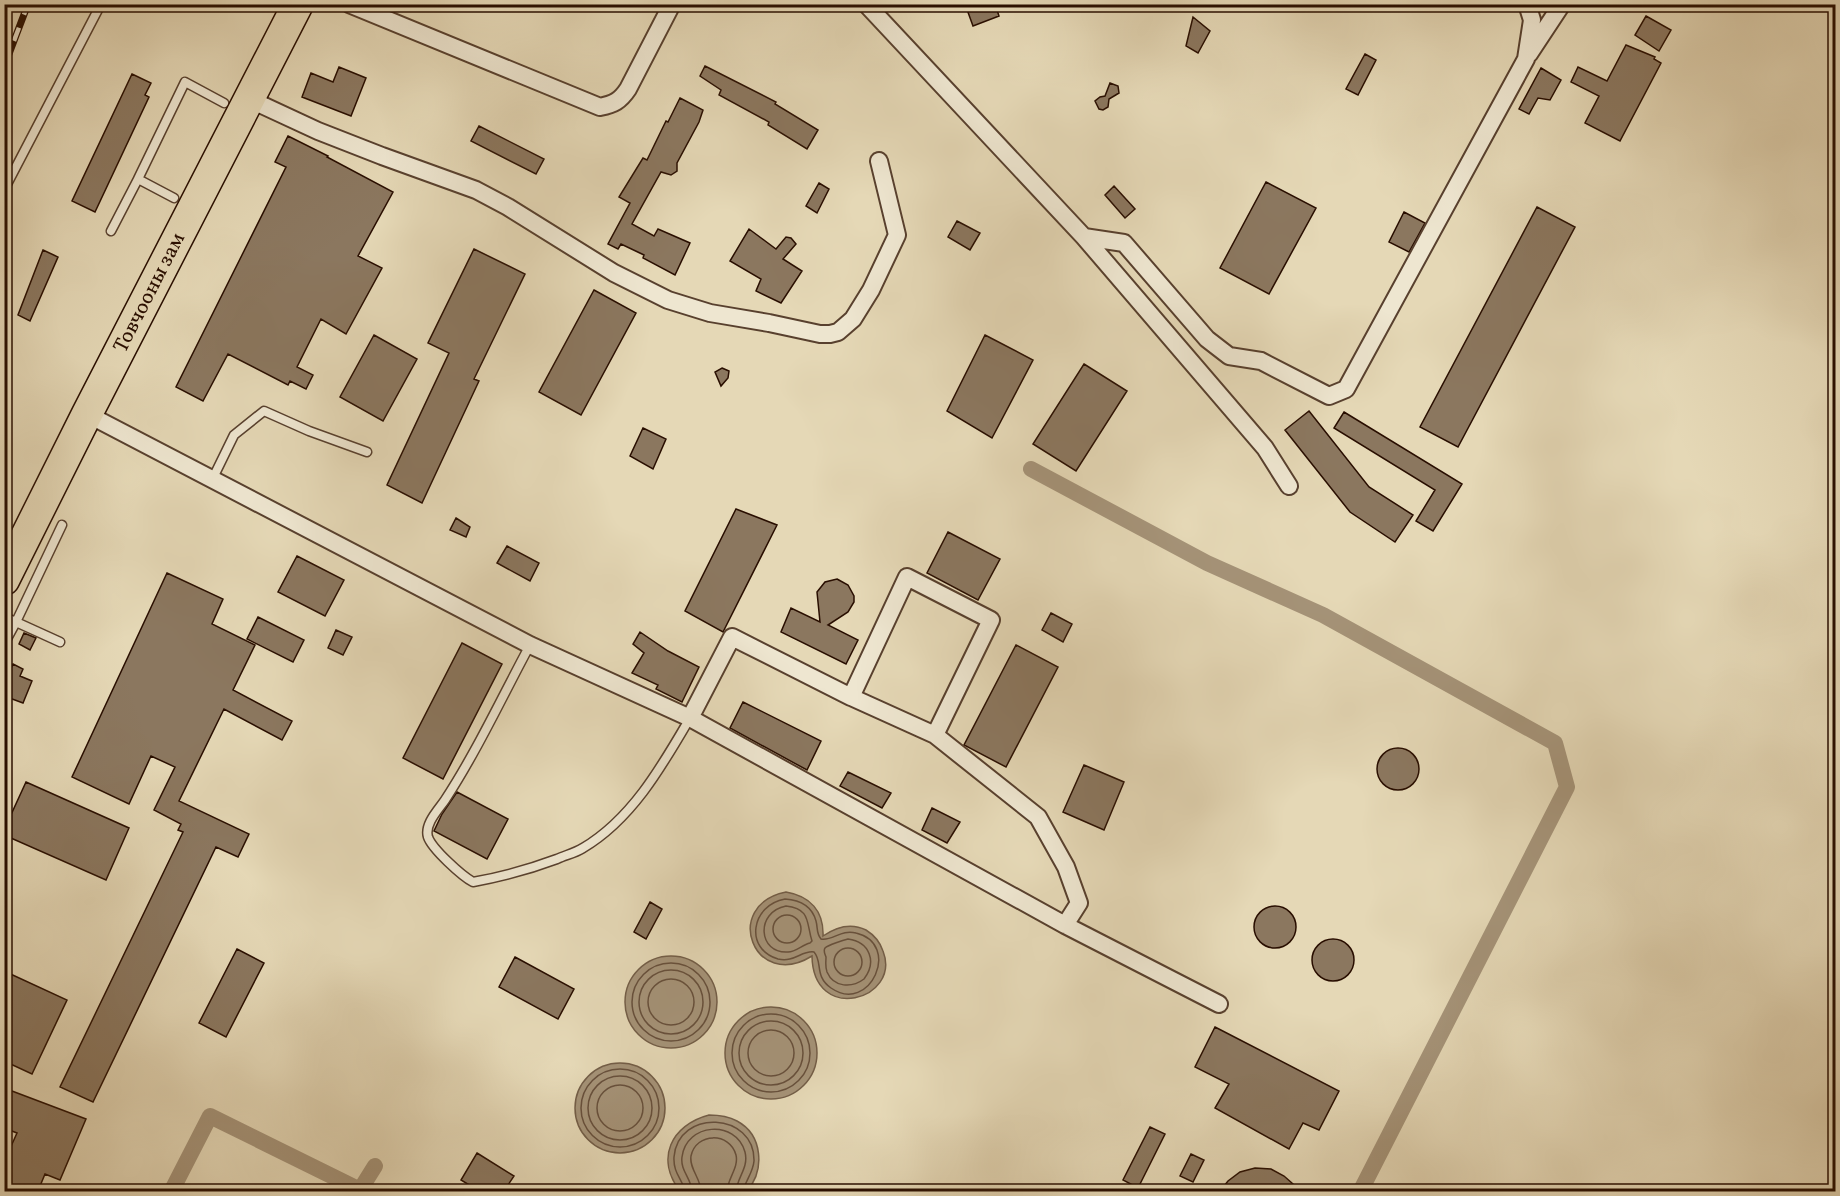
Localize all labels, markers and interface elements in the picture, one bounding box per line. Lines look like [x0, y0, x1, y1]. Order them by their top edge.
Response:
street label: Товчооны зам [106, 228, 192, 358]

